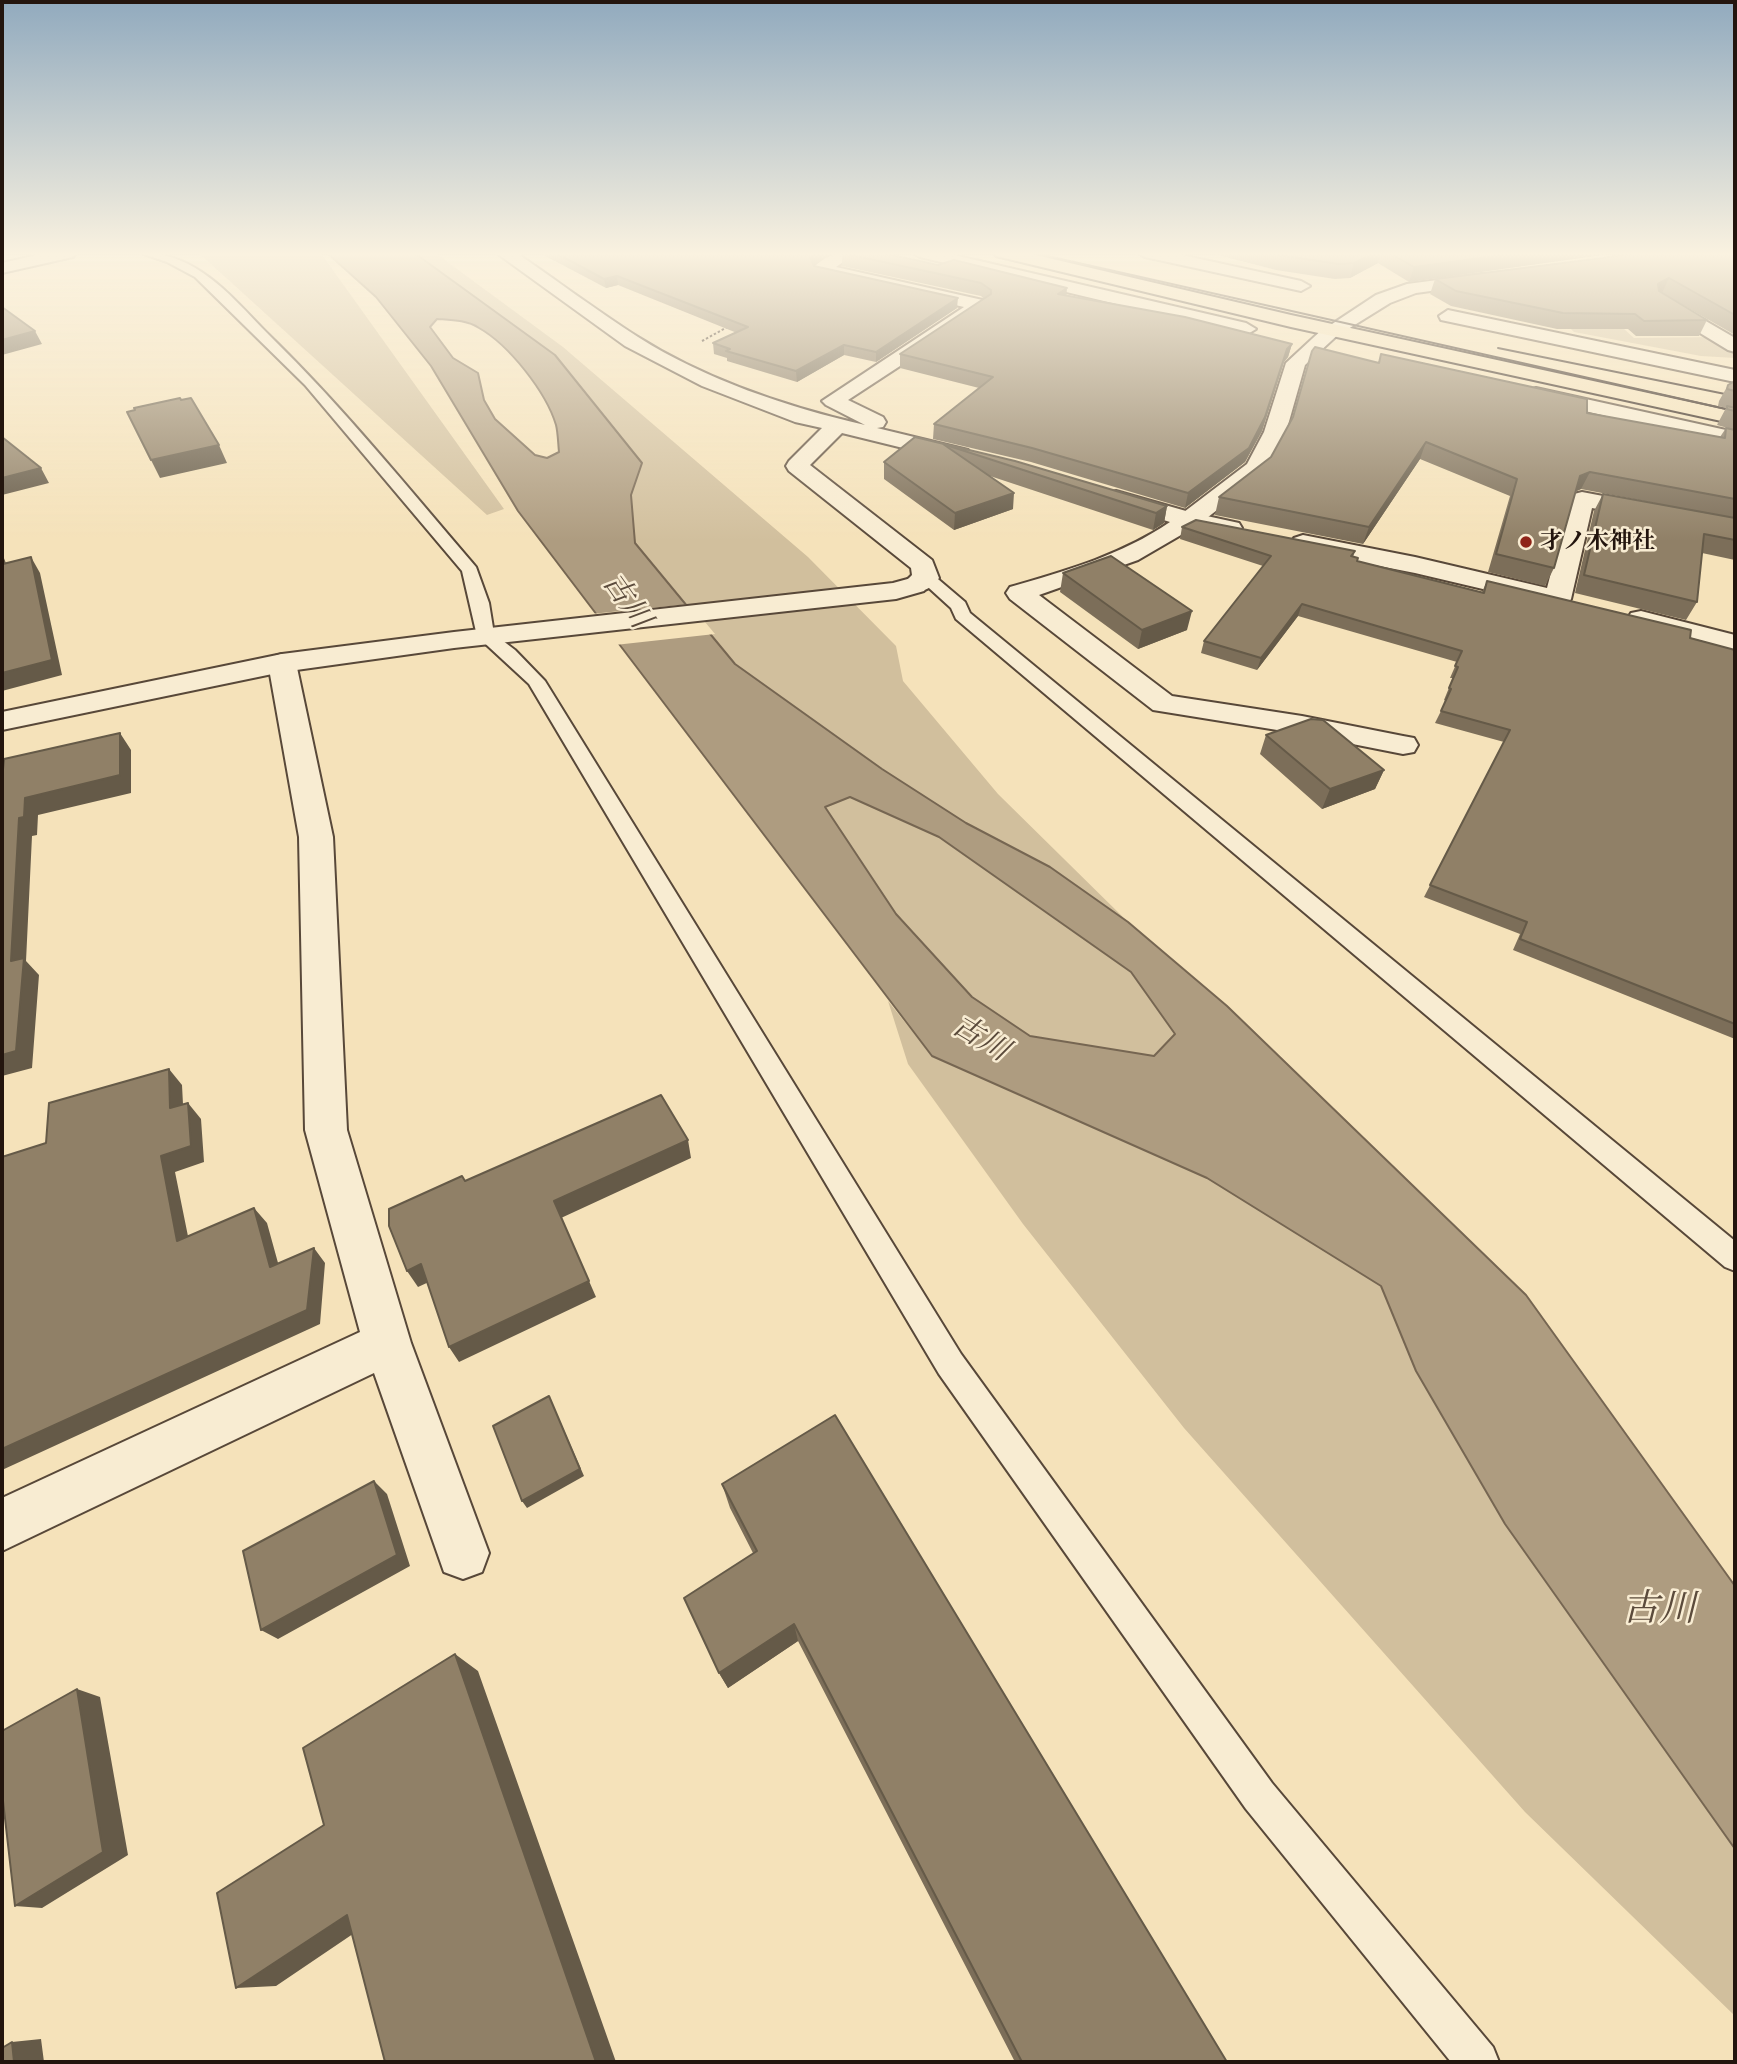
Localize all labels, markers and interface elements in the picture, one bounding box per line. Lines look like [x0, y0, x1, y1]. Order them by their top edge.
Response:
place label: 才ノ木神社 [1540, 528, 1655, 556]
marker: 才ノ木神社 [1518, 534, 1534, 550]
water label: 古川 [594, 566, 658, 636]
water label: 古川 [945, 1008, 1015, 1070]
water label: 古川 [1622, 1588, 1696, 1632]

